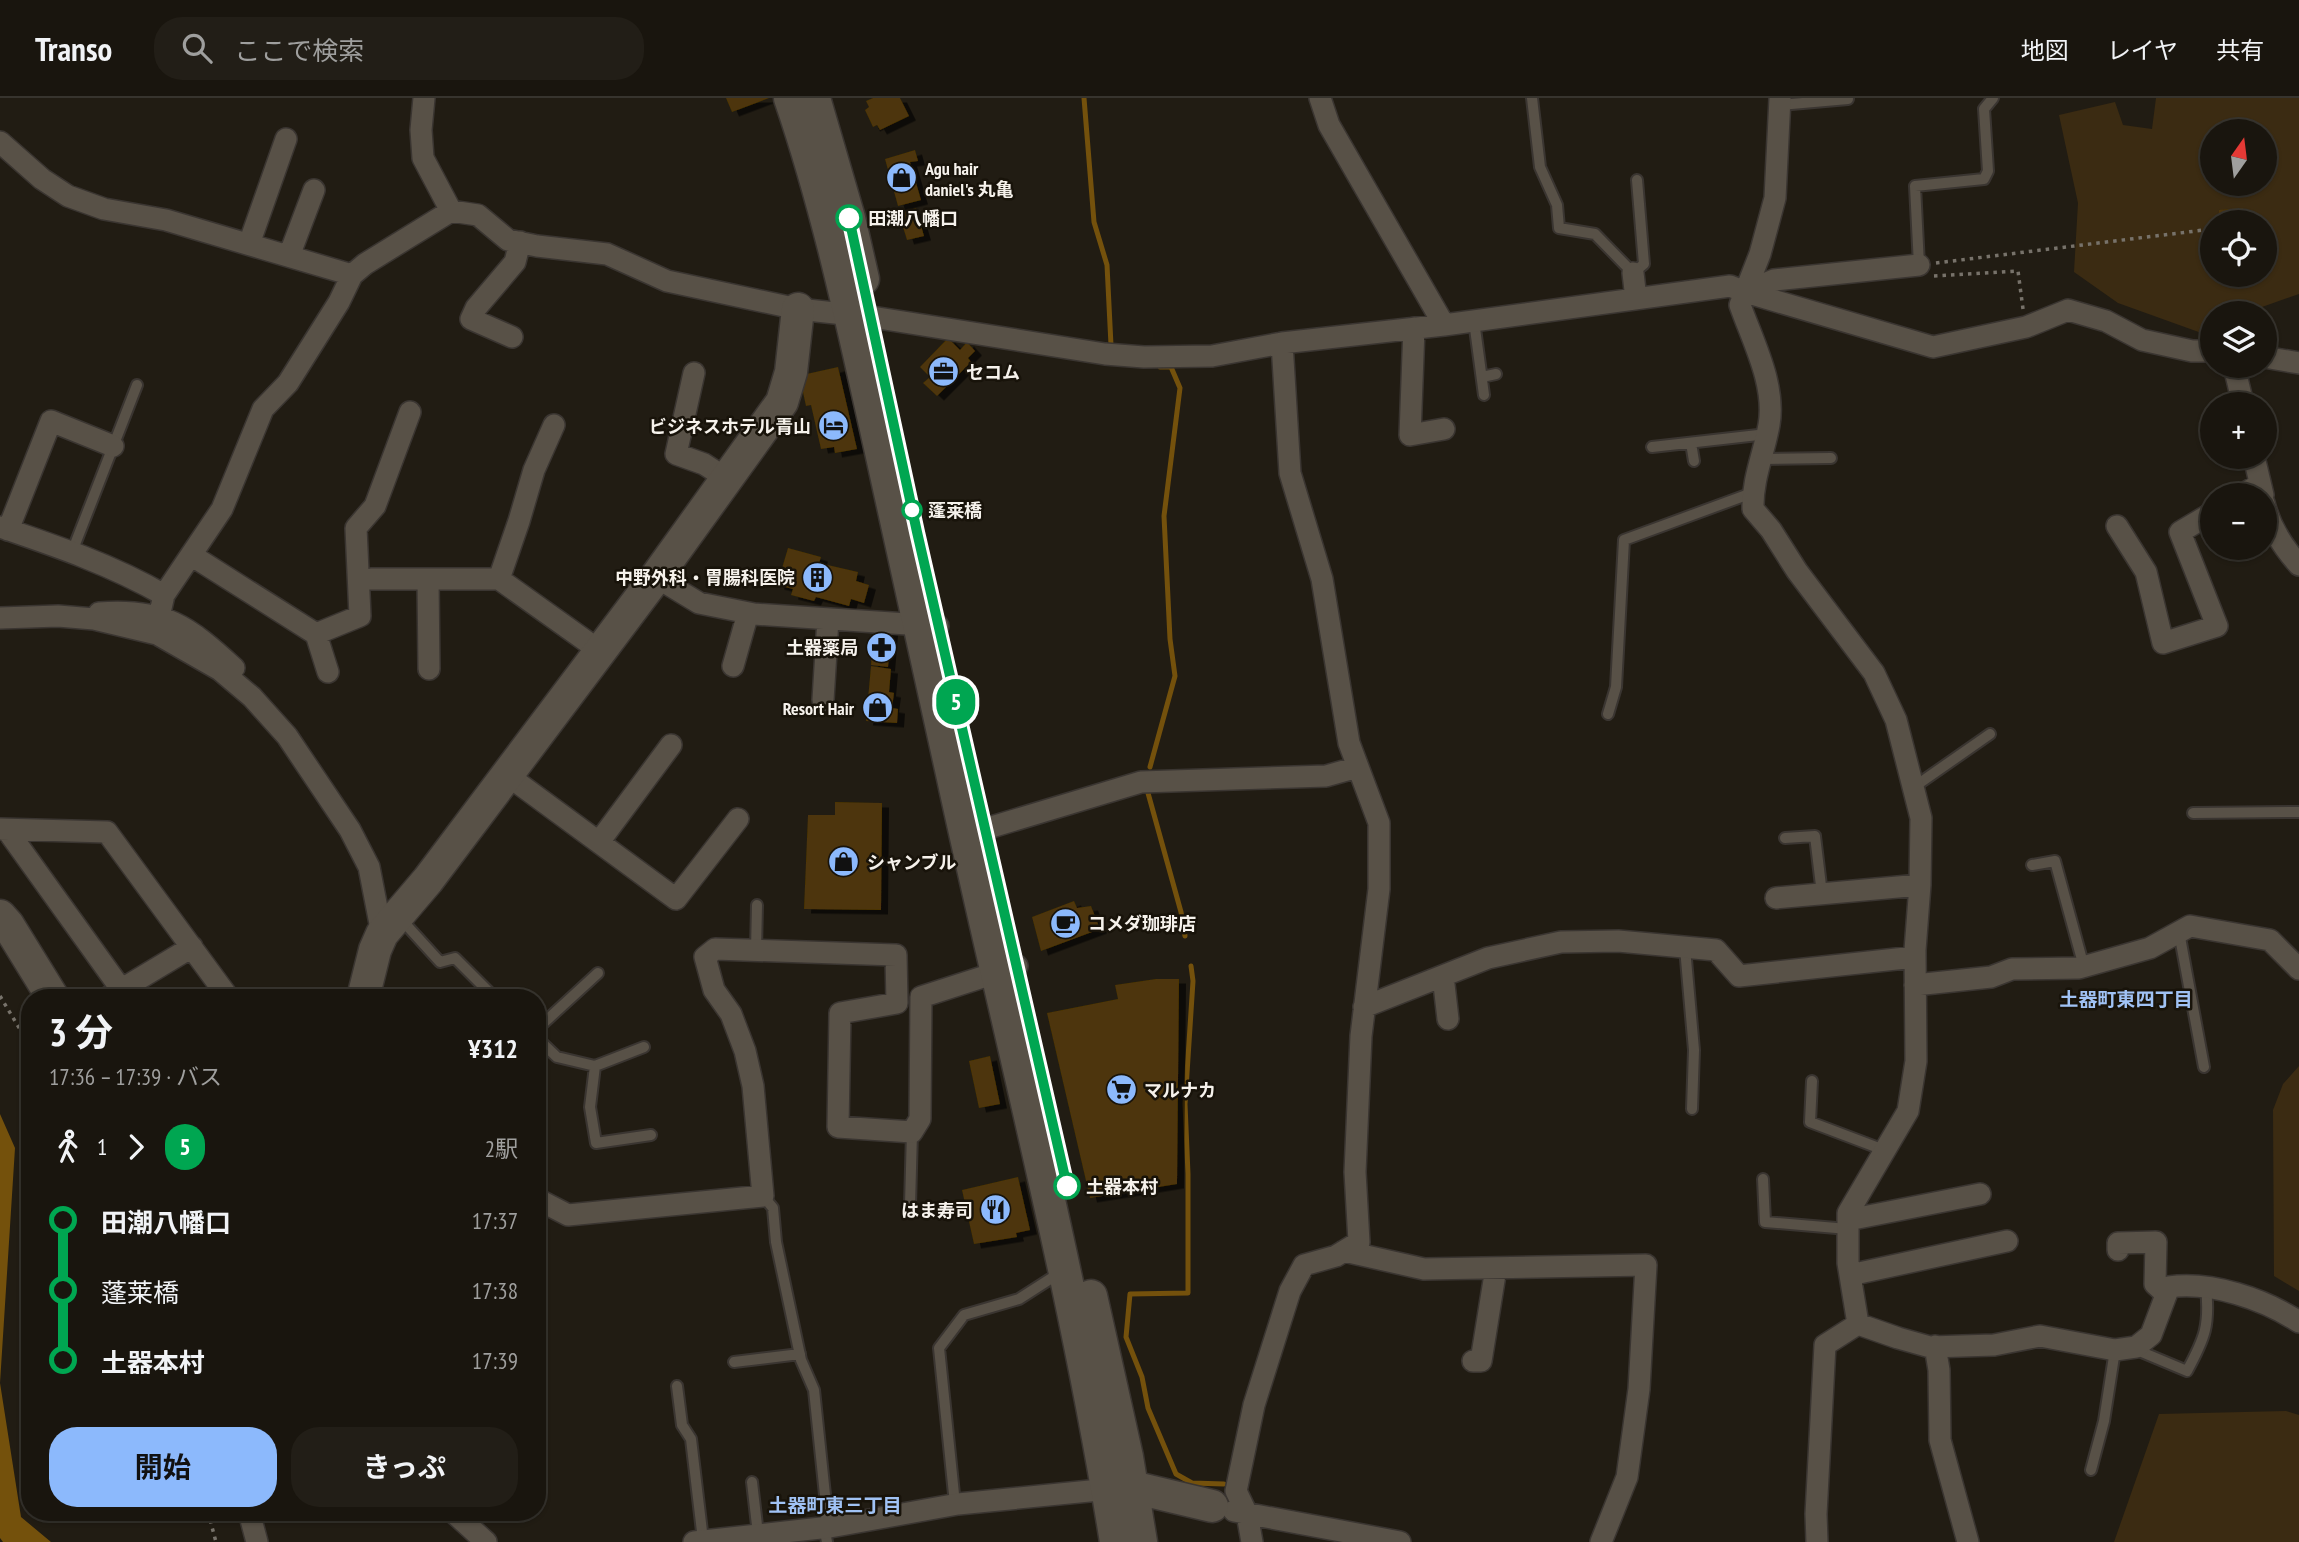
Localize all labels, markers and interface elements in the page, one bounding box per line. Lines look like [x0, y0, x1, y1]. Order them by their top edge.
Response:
search box [154, 17, 644, 80]
text: Transo [35, 27, 112, 70]
icon: search [178, 29, 216, 67]
text: ここで検索 [234, 34, 364, 67]
text: 地図 [2021, 35, 2069, 66]
text: レイヤ [2107, 35, 2178, 66]
text: 共有 [2216, 35, 2264, 66]
north arrow [2200, 119, 2277, 196]
map controls [2200, 119, 2277, 560]
place label: Agu hair daniel's 丸亀 [924, 157, 1013, 201]
shop icon: Agu hair daniel's 丸亀 [885, 161, 919, 195]
marker: 田潮八幡口 [836, 205, 862, 231]
place label: 田潮八幡口 [868, 207, 958, 230]
button: locate [2200, 210, 2277, 287]
button: layers [2200, 301, 2277, 378]
office icon: セコム [926, 355, 960, 389]
place label: セコム [966, 361, 1020, 384]
button: + [2200, 392, 2277, 469]
hotel icon: ビジネスホテル青山 [817, 409, 851, 443]
place label: ビジネスホテル青山 [649, 415, 811, 438]
button: − [2200, 483, 2277, 560]
place label: 蓬莱橋 [928, 499, 982, 522]
marker: 蓬莱橋 [902, 500, 922, 520]
building icon: 中野外科・胃腸科医院 [801, 560, 835, 594]
place label: 中野外科・胃腸科医院 [615, 566, 795, 589]
pharmacy icon: 土器薬局 [864, 630, 898, 664]
place label: 土器薬局 [786, 636, 858, 659]
line badge: 5 [933, 679, 979, 725]
text: 5 [950, 686, 962, 717]
shop icon: Resort Hair [860, 691, 894, 725]
place label: Resort Hair [783, 697, 855, 720]
shop icon: シャンブル [827, 845, 861, 879]
place label: シャンブル [867, 851, 956, 874]
cafe icon: コメダ珈琲店 [1048, 906, 1082, 940]
place label: コメダ珈琲店 [1088, 912, 1196, 935]
district label: 土器町東四丁目 [2059, 987, 2193, 1011]
text: 3 分 [49, 1007, 113, 1056]
text: ¥312 [468, 1032, 518, 1065]
text: 17:36 – 17:39 · バス [49, 1062, 222, 1091]
supermarket icon: マルナカ [1104, 1073, 1138, 1107]
place label: マルナカ [1144, 1079, 1216, 1102]
icon: walk [49, 1128, 87, 1166]
icon: forward [117, 1128, 155, 1166]
text: 5 [179, 1131, 191, 1162]
text: 1 [97, 1132, 107, 1161]
text: 2駅 [485, 1134, 518, 1163]
marker: 土器本村 [1054, 1173, 1080, 1199]
place label: 土器本村 [1086, 1175, 1158, 1198]
restaurant icon: はま寿司 [979, 1193, 1013, 1227]
place label: はま寿司 [901, 1199, 973, 1222]
text: 田潮八幡口 [101, 1206, 231, 1239]
text: 17:37 [472, 1206, 518, 1235]
text: 蓬莱橋 [101, 1276, 179, 1309]
text: 17:38 [472, 1276, 518, 1305]
text: 土器本村 [101, 1346, 205, 1379]
text: 17:39 [472, 1346, 518, 1375]
button: 開始 [49, 1427, 277, 1507]
button: きっぷ [291, 1427, 518, 1507]
district label: 土器町東三丁目 [768, 1493, 902, 1517]

